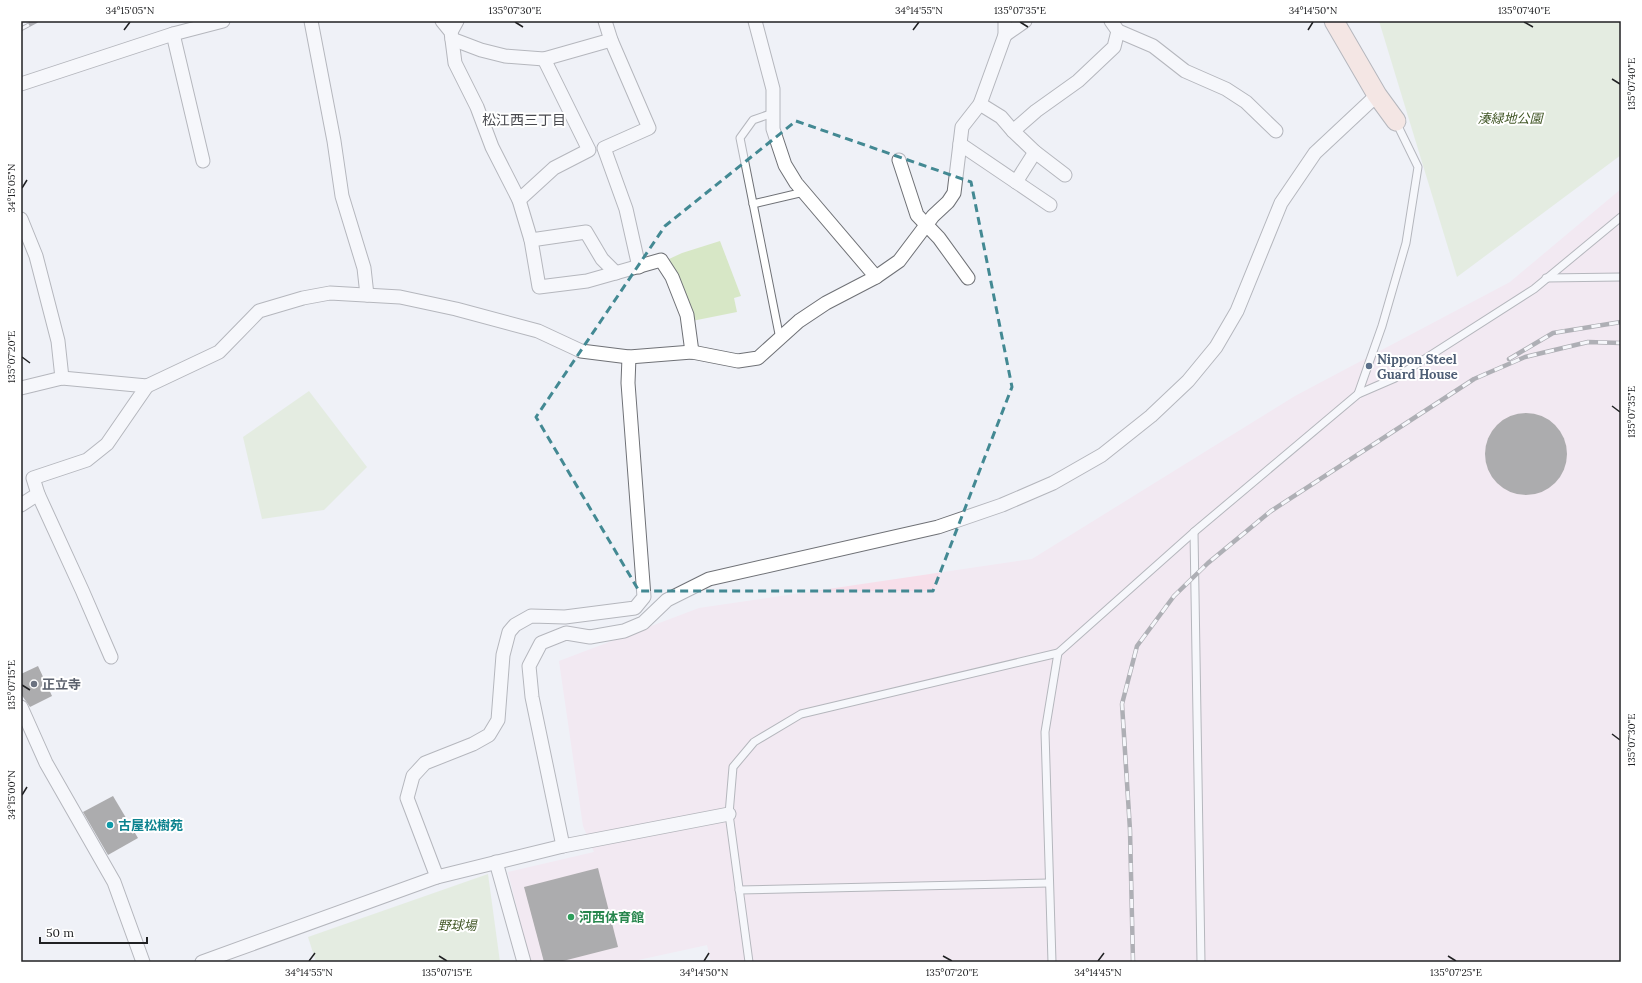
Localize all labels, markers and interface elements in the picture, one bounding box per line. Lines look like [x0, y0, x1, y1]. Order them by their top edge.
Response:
text: 34°15'05"N [106, 4, 155, 17]
text: 135°07'30"E [489, 4, 541, 17]
text: 34°14'55"N [895, 4, 943, 17]
text: 135°07'35"E [994, 4, 1046, 17]
text: 34°14'50"N [1289, 4, 1338, 17]
text: 135°07'40"E [1498, 4, 1550, 17]
text: 135°07'40"E [1625, 58, 1638, 110]
park label: 湊緑地公園 [1477, 110, 1544, 127]
district label: 松江西三丁目 [482, 111, 566, 129]
text: 34°15'05"N [5, 163, 18, 212]
text: 135°07'20"E [5, 331, 18, 383]
place label: Nippon Steel Guard House [1377, 351, 1458, 383]
marker: Nippon Steel Guard House [1364, 361, 1374, 371]
text: 135°07'35"E [1625, 386, 1638, 438]
text: 135°07'15"E [5, 660, 18, 710]
place label: 正立寺 [42, 676, 81, 693]
marker: 正立寺 [29, 679, 39, 689]
text: 135°07'30"E [1625, 714, 1638, 766]
text: 34°15'00"N [5, 770, 18, 820]
place label: 古屋松樹苑 [118, 817, 183, 834]
marker: 古屋松樹苑 [105, 820, 115, 830]
place label: 河西体育館 [579, 909, 644, 926]
marker: 河西体育館 [566, 912, 576, 922]
park label: 野球場 [437, 917, 478, 934]
scale bar [40, 919, 147, 945]
text: 50 m [46, 925, 74, 940]
text: 34°14'55"N [285, 966, 333, 979]
text: 135°07'15"E [422, 966, 472, 979]
text: 34°14'50"N [680, 966, 729, 979]
text: 135°07'20"E [926, 966, 978, 979]
text: 34°14'45"N [1074, 966, 1122, 979]
text: 135°07'25"E [1430, 966, 1482, 979]

